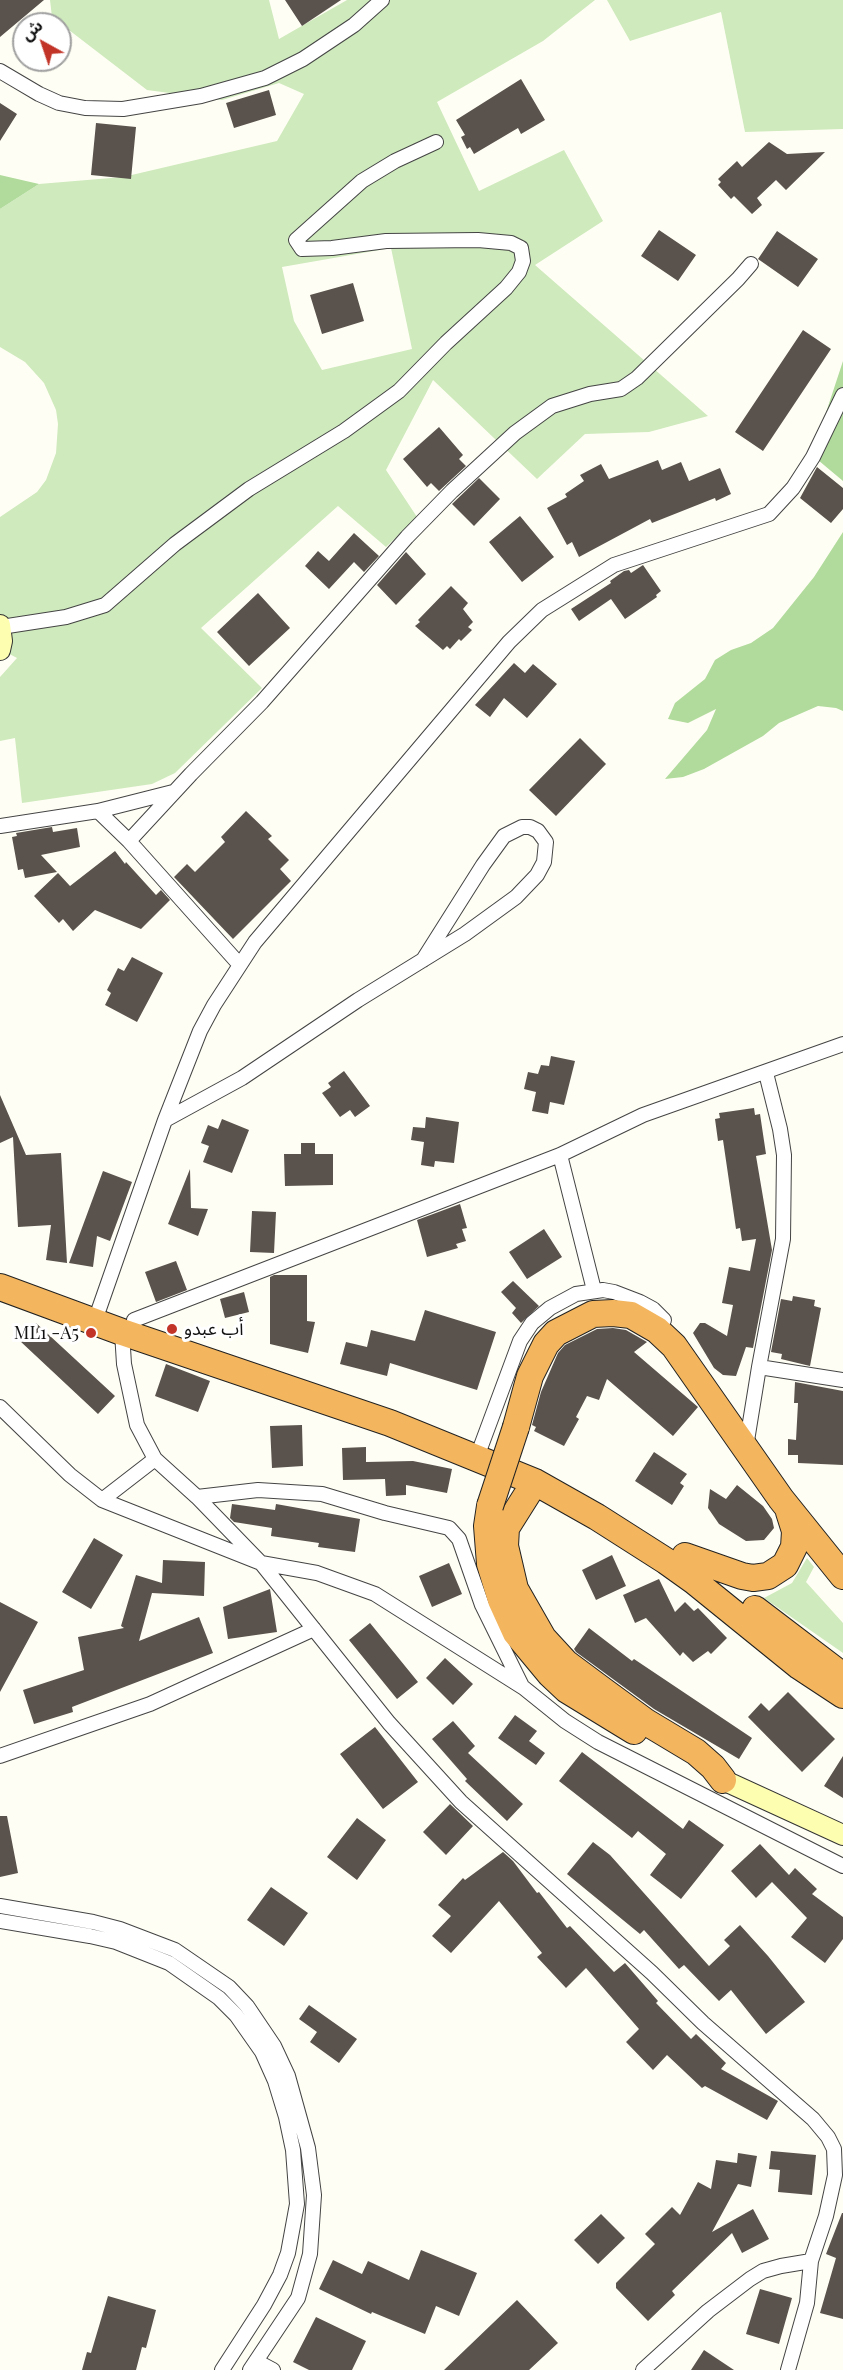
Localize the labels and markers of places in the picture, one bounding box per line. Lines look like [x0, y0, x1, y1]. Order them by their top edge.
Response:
place label: أب عبدو [184, 1318, 243, 1340]
place label: ML1 -A5 [14, 1322, 79, 1344]
marker: أب عبدو [165, 1322, 179, 1336]
marker: ML1 -A5 [84, 1326, 98, 1340]

